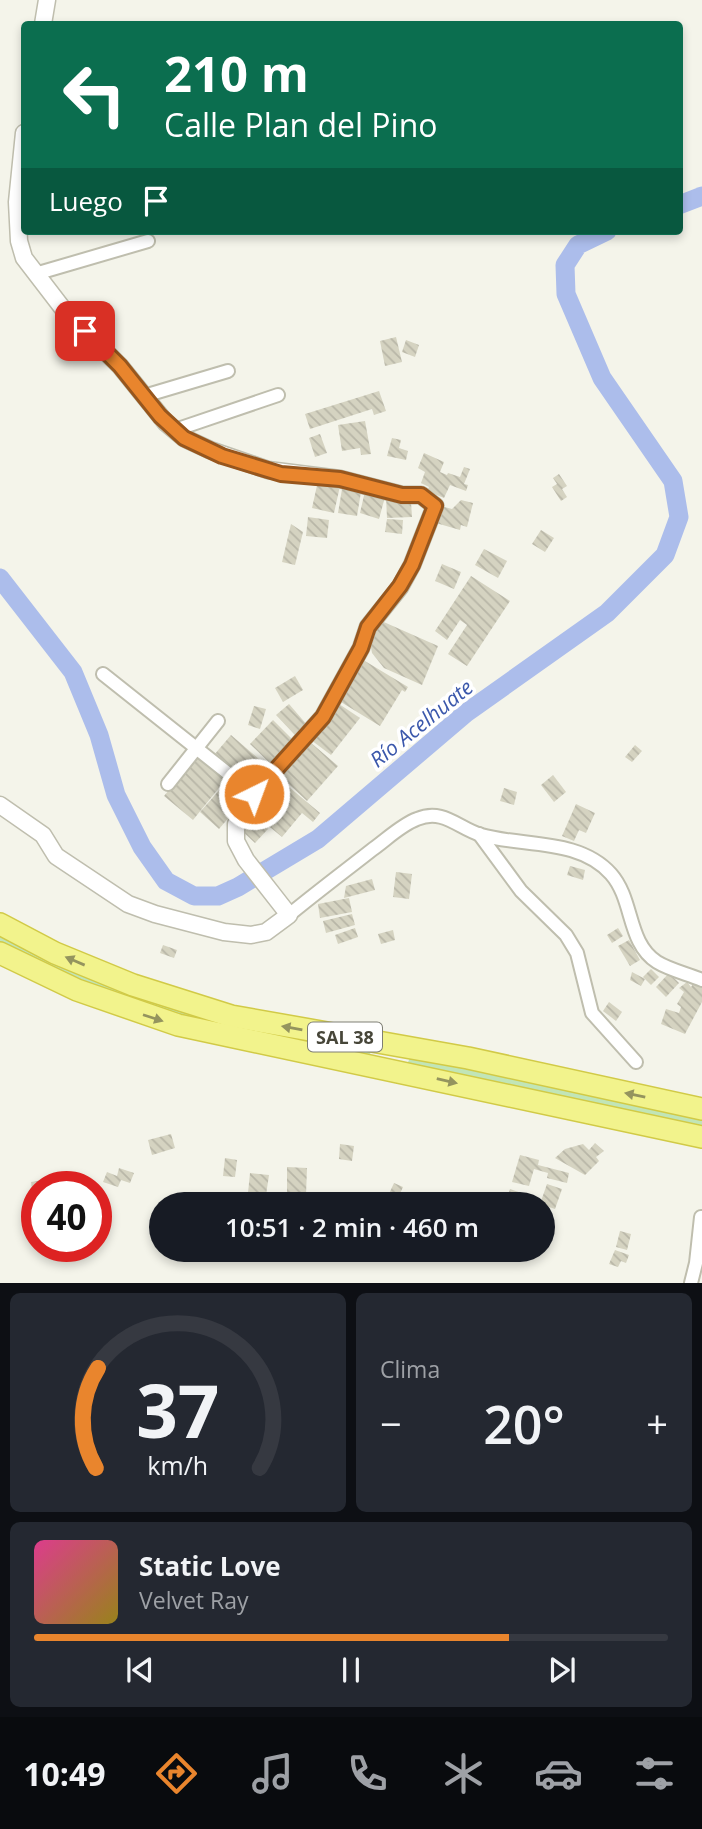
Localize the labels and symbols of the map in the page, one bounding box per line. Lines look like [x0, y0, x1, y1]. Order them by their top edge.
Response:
pin [55, 301, 115, 361]
water label: Río Acelhuate [364, 673, 478, 773]
position arrow [217, 757, 291, 831]
one-way arrow [65, 955, 85, 967]
one-way arrow [142, 1013, 163, 1023]
one-way arrow [281, 1022, 303, 1033]
road number: SAL 38 [308, 1022, 382, 1052]
one-way arrow [436, 1075, 458, 1086]
one-way arrow [624, 1089, 646, 1100]
speed limit sign: 40 [21, 1171, 112, 1262]

